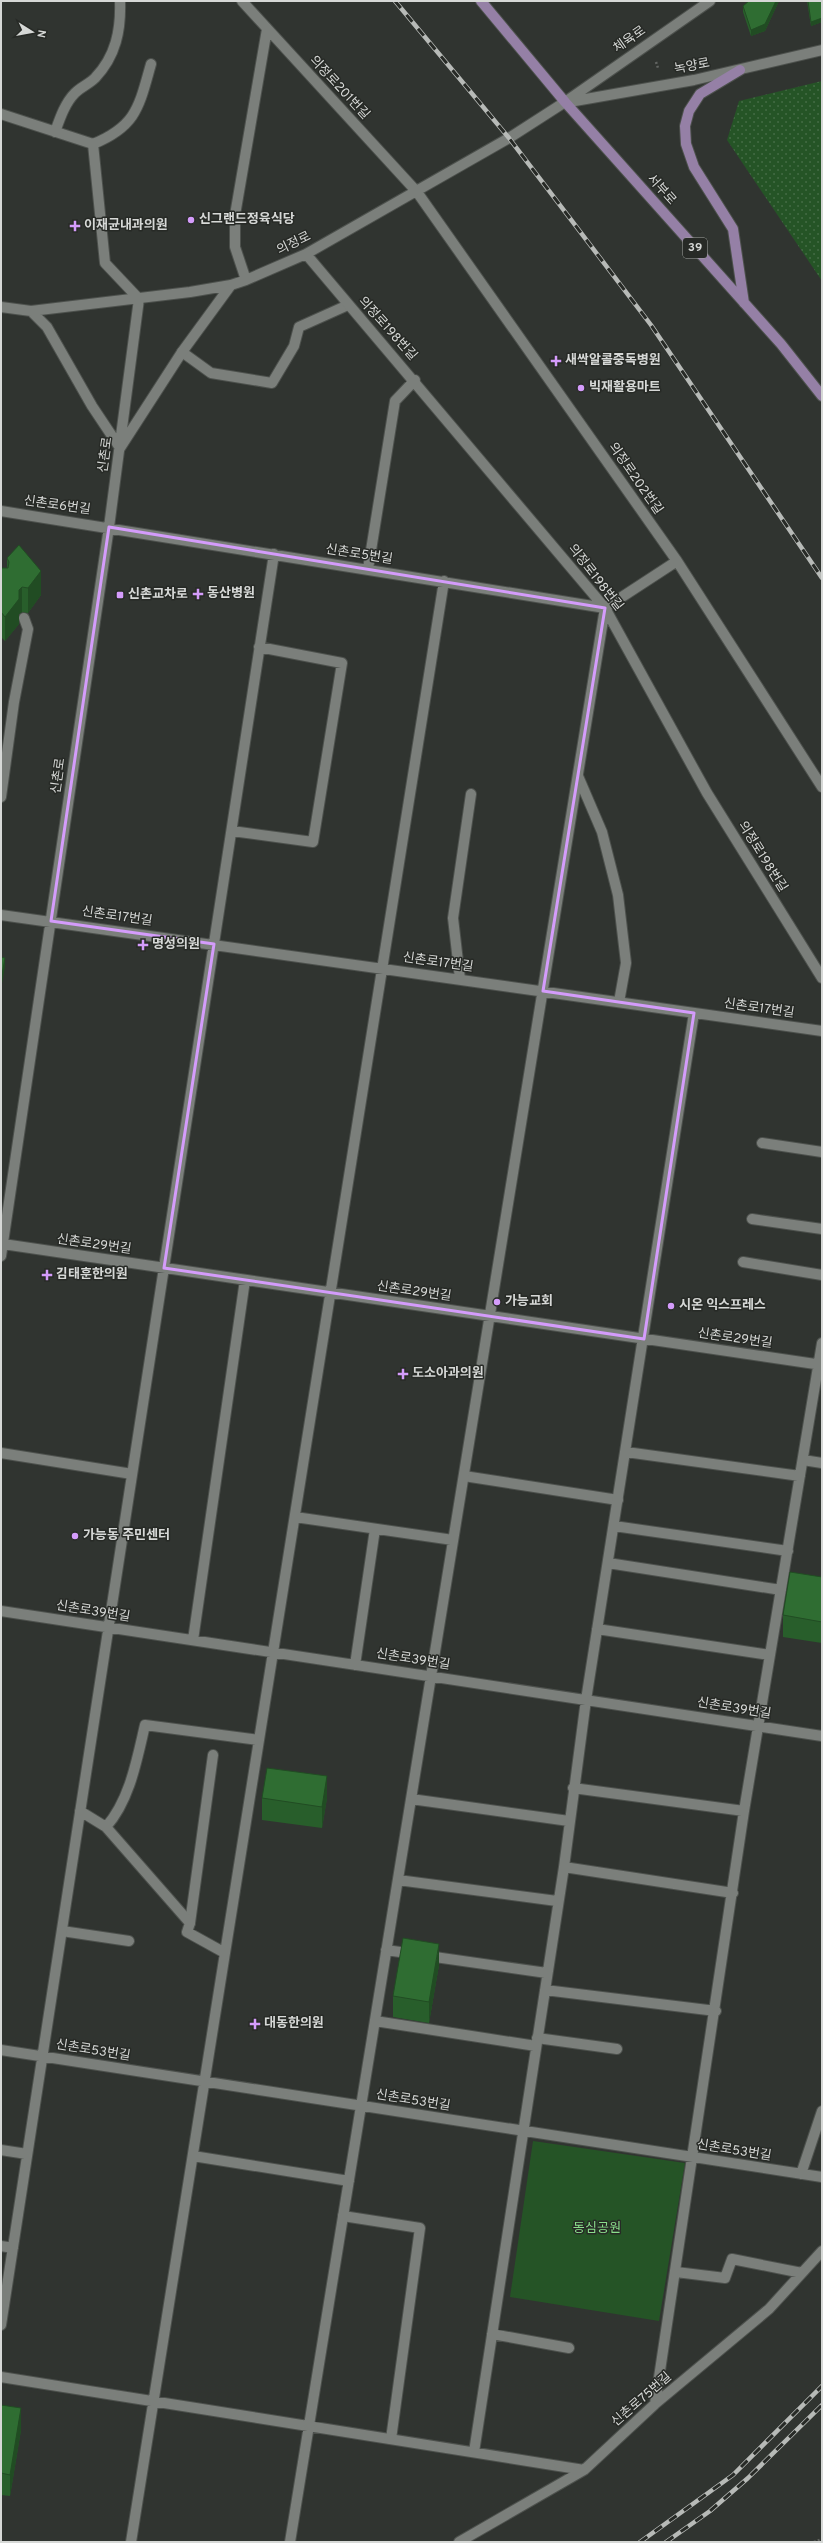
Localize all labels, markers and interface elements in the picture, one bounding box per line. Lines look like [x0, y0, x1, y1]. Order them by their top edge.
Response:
north arrow [12, 12, 52, 52]
street label: 체육로 [611, 23, 649, 57]
text: N [33, 29, 48, 39]
street label: 의정로201번길 [306, 53, 372, 123]
street label: 녹양로 [673, 56, 711, 78]
street label: 서부로 [643, 171, 679, 209]
place label: 신그랜드정육식당 [199, 212, 295, 228]
marker: 신그랜드정육식당 [186, 215, 196, 225]
place label: 이재균내과의원 [84, 218, 168, 234]
marker: 이재균내과의원 [69, 220, 81, 232]
street label: 의정로 [274, 229, 314, 259]
road number: 39 [683, 238, 707, 258]
street label: 의정로198번길 [354, 294, 420, 364]
place label: 새싹알콜중독병원 [565, 353, 661, 369]
marker: 새싹알콜중독병원 [550, 355, 562, 367]
place label: 빅재활용마트 [589, 379, 661, 396]
marker: 빅재활용마트 [576, 383, 586, 393]
street label: 신촌로 [96, 436, 116, 474]
street label: 의정로202번길 [604, 440, 666, 518]
street label: 신촌로6번길 [22, 493, 92, 519]
street label: 의정로198번길 [564, 541, 626, 615]
street label: 신촌로5번길 [324, 542, 394, 568]
place label: 동산병원 [207, 586, 255, 602]
place label: 신촌교차로 [128, 587, 188, 603]
marker: 동산병원 [192, 588, 204, 600]
marker: 신촌교차로 [115, 590, 125, 600]
street label: 신촌로 [49, 757, 69, 795]
street label: 의정로198번길 [734, 819, 790, 895]
street label: 신촌로17번길 [81, 904, 153, 930]
place label: 명성의원 [152, 937, 200, 953]
marker: 명성의원 [137, 939, 149, 951]
street label: 신촌로17번길 [402, 950, 474, 976]
street label: 신촌로17번길 [723, 996, 795, 1022]
street label: 신촌로29번길 [55, 1232, 133, 1258]
place label: 김태훈한의원 [56, 1266, 128, 1283]
marker: 김태훈한의원 [41, 1269, 53, 1281]
street label: 신촌로29번길 [375, 1279, 453, 1305]
place label: 가능교회 [505, 1294, 553, 1310]
marker: 가능교회 [492, 1297, 502, 1307]
place label: 시온 익스프레스 [679, 1298, 766, 1314]
marker: 시온 익스프레스 [666, 1301, 676, 1311]
street label: 신촌로29번길 [696, 1326, 774, 1352]
place label: 도소아과의원 [412, 1366, 484, 1382]
marker: 도소아과의원 [397, 1368, 409, 1380]
place label: 가능동 주민센터 [83, 1528, 170, 1544]
marker: 가능동 주민센터 [70, 1531, 80, 1541]
street label: 신촌로39번길 [55, 1598, 131, 1626]
street label: 신촌로39번길 [375, 1646, 451, 1674]
street label: 신촌로39번길 [696, 1695, 772, 1723]
place label: 대동한의원 [264, 2015, 324, 2032]
marker: 대동한의원 [249, 2018, 261, 2030]
street label: 신촌로53번길 [54, 2037, 132, 2065]
street label: 신촌로53번길 [374, 2087, 452, 2115]
street label: 신촌로53번길 [695, 2137, 773, 2165]
park label: 동심공원 [573, 2221, 621, 2237]
street label: 신촌로75번길 [609, 2369, 675, 2431]

